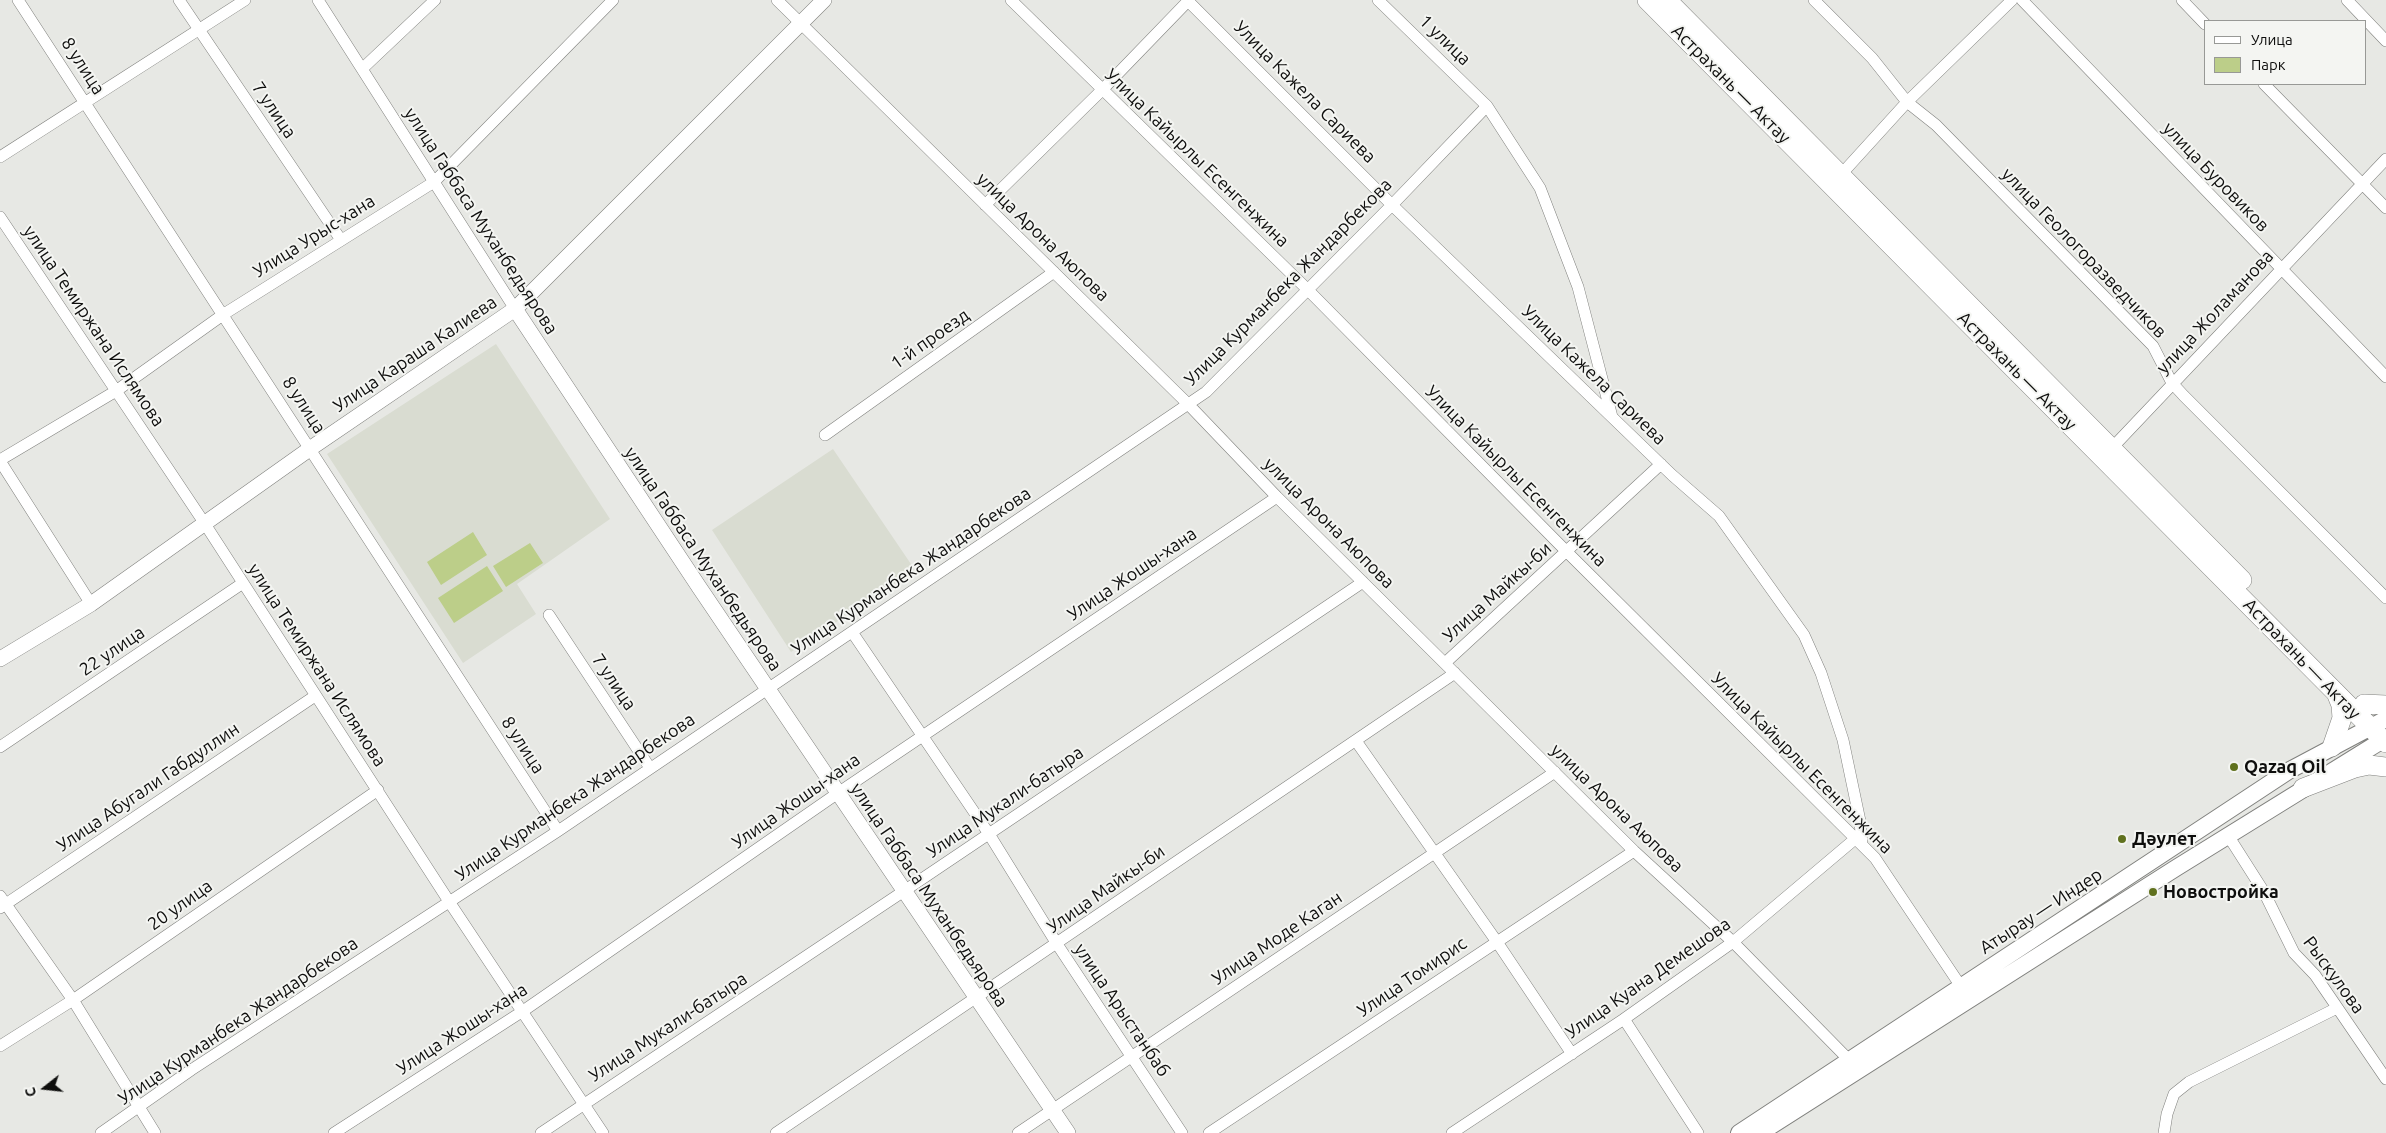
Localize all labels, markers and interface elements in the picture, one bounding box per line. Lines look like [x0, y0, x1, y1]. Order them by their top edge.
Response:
street label: 1 улица [1415, 10, 1475, 70]
street label: Улица Кажела Сариева [1230, 17, 1380, 167]
street label: Астрахань — Актау [1667, 20, 1795, 148]
legend [2204, 20, 2366, 85]
text: Улица [2251, 31, 2293, 48]
street label: 8 улица [57, 33, 109, 99]
text: Парк [2251, 56, 2286, 73]
street label: Улица Кайырлы Есенгенжина [1101, 64, 1293, 252]
street label: 7 улица [247, 78, 301, 142]
street label: улица Габбаса Муханбедьярова [400, 104, 562, 338]
street label: улица Буровиков [2158, 118, 2274, 236]
street label: улица Геологоразведчиков [1997, 163, 2171, 343]
street label: улица Арона Аюпова [972, 168, 1114, 306]
street label: Улица Курманбека Жандарбекова [1180, 174, 1396, 390]
street label: Улица Урыс-хана [249, 190, 379, 282]
street label: улица Темиржана Ислямова [19, 221, 169, 431]
street label: улица Жоламанова [2152, 246, 2278, 378]
street label: Улица Караша Калиева [329, 291, 501, 417]
street label: Улица Кажела Сариева [1517, 301, 1671, 449]
street label: 1-й проезд [887, 304, 973, 374]
street label: Астрахань — Актау [1953, 307, 2081, 435]
street label: 8 улица [278, 372, 330, 438]
street label: Улица Кайырлы Есенгенжина [1421, 381, 1611, 571]
street label: улица Габбаса Муханбедьярова [620, 443, 786, 675]
street label: улица Арона Аюпова [1259, 453, 1399, 593]
street label: Улица Курманбека Жандарбекова [787, 483, 1035, 659]
street label: Улица Жошы-хана [1063, 523, 1201, 625]
street label: Улица Майкы-би [1438, 538, 1556, 646]
street label: улица Темиржана Ислямова [243, 559, 391, 771]
street label: Астрахань — Актау [2239, 594, 2365, 724]
street label: 22 улица [75, 621, 149, 681]
street label: 7 улица [587, 650, 641, 714]
street label: Улица Кайырлы Есенгенжина [1707, 668, 1897, 858]
street label: Улица Курманбека Жандарбекова [451, 709, 699, 885]
street label: 8 улица [497, 712, 549, 778]
street label: Улица Абугали Габдуллин [53, 718, 243, 856]
street label: улица Арона Аюпова [1546, 739, 1688, 877]
street label: Улица Мукали-батыра [923, 741, 1087, 863]
street label: Улица Жошы-хана [728, 749, 864, 853]
place label: Qazaq Oil [2244, 756, 2326, 778]
marker: Qazaq Oil [2228, 761, 2240, 773]
street label: улица Габбаса Муханбедьярова [846, 779, 1012, 1011]
place label: Дәулет [2132, 828, 2196, 850]
marker: Дәулет [2116, 833, 2128, 845]
street label: Улица Майкы-би [1043, 840, 1169, 938]
street label: Атырау — Индер [1976, 863, 2106, 959]
street label: 20 улица [144, 875, 216, 935]
place label: Новостройка [2163, 881, 2279, 903]
street label: Улица Моде Каган [1208, 886, 1346, 990]
marker: Новостройка [2147, 886, 2159, 898]
street label: Улица Куана Демешова [1561, 913, 1735, 1043]
street label: Улица Томирис [1353, 932, 1471, 1022]
street label: Рыскулова [2299, 932, 2369, 1018]
street label: Улица Курманбека Жандарбекова [114, 933, 362, 1109]
street label: улица Арыстанбаб [1070, 939, 1174, 1081]
street label: Улица Мукали-батыра [585, 968, 751, 1086]
street label: Улица Жошы-хана [393, 979, 531, 1079]
north arrow [20, 1063, 70, 1113]
text: С [22, 1086, 40, 1099]

